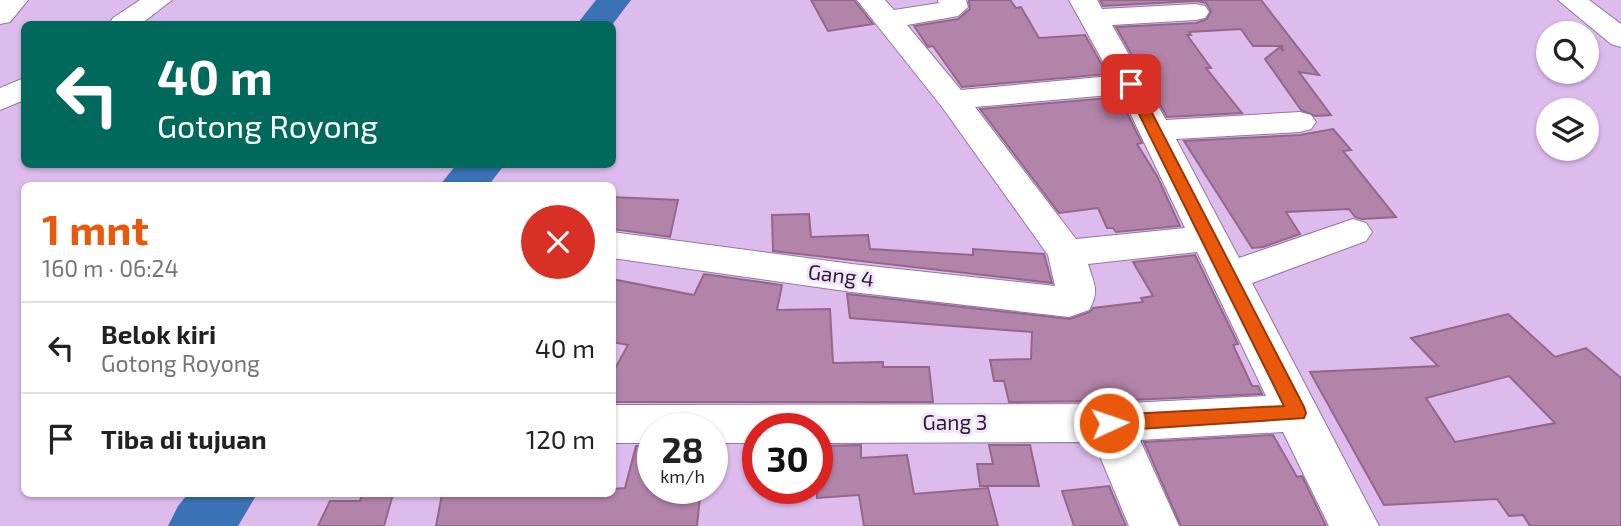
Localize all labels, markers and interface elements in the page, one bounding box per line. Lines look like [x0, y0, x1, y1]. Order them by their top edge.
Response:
map controls [1536, 21, 1599, 161]
button: search [1536, 21, 1599, 84]
text: 40 m [157, 46, 273, 105]
icon: left [42, 49, 133, 140]
pin [1101, 54, 1161, 114]
icon: arrive [1112, 65, 1150, 103]
button: layers [1536, 98, 1599, 161]
text: Gotong Royong [157, 106, 378, 144]
text: 1 mnt [42, 203, 149, 253]
button: close [521, 205, 595, 279]
text: 160 m · 06:24 [42, 254, 179, 282]
street label: Gang 4 [807, 258, 876, 291]
text: Belok kiri [101, 318, 216, 349]
icon: left [42, 329, 80, 367]
text: 40 m [535, 332, 595, 363]
text: Gotong Royong [101, 349, 260, 377]
position arrow [1072, 386, 1146, 460]
street label: Gang 3 [923, 409, 988, 434]
speed limit sign: 30 [742, 413, 833, 504]
icon: arrive [42, 420, 80, 458]
text: Tiba di tujuan [101, 423, 267, 454]
text: 120 m [526, 423, 595, 454]
text: 28 [661, 428, 704, 470]
text: km/h [660, 465, 705, 487]

